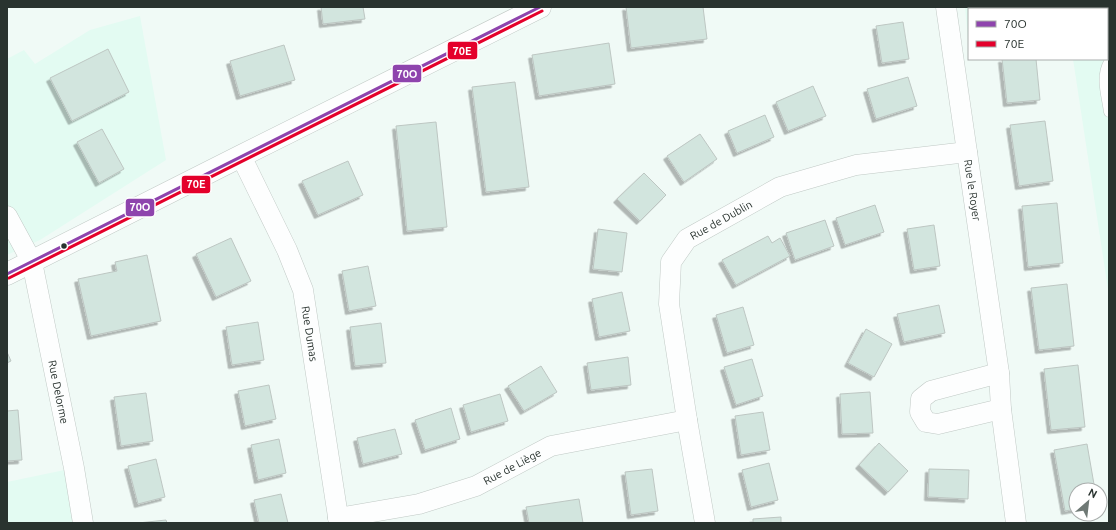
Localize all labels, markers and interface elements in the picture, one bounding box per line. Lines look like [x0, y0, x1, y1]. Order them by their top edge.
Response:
legend [968, 8, 1108, 60]
text: 70O [1004, 17, 1027, 30]
text: 70E [1004, 37, 1025, 50]
line badge: 70E [447, 41, 478, 60]
text: 70E [453, 45, 472, 57]
line badge: 70O [392, 64, 422, 83]
text: 70O [396, 68, 418, 80]
street label: Rue le Royer [962, 159, 983, 222]
line badge: 70E [181, 175, 211, 194]
text: 70E [187, 178, 206, 190]
line badge: 70O [125, 198, 155, 217]
street label: Rue de Dublin [688, 198, 754, 242]
text: 70O [129, 201, 151, 213]
unlabelled marker [59, 241, 69, 251]
street label: Rue Dumas [300, 305, 320, 362]
street label: Rue Delorme [46, 359, 71, 425]
street label: Rue de Liège [481, 446, 543, 487]
north arrow [1068, 482, 1108, 522]
text: N [1086, 486, 1099, 500]

